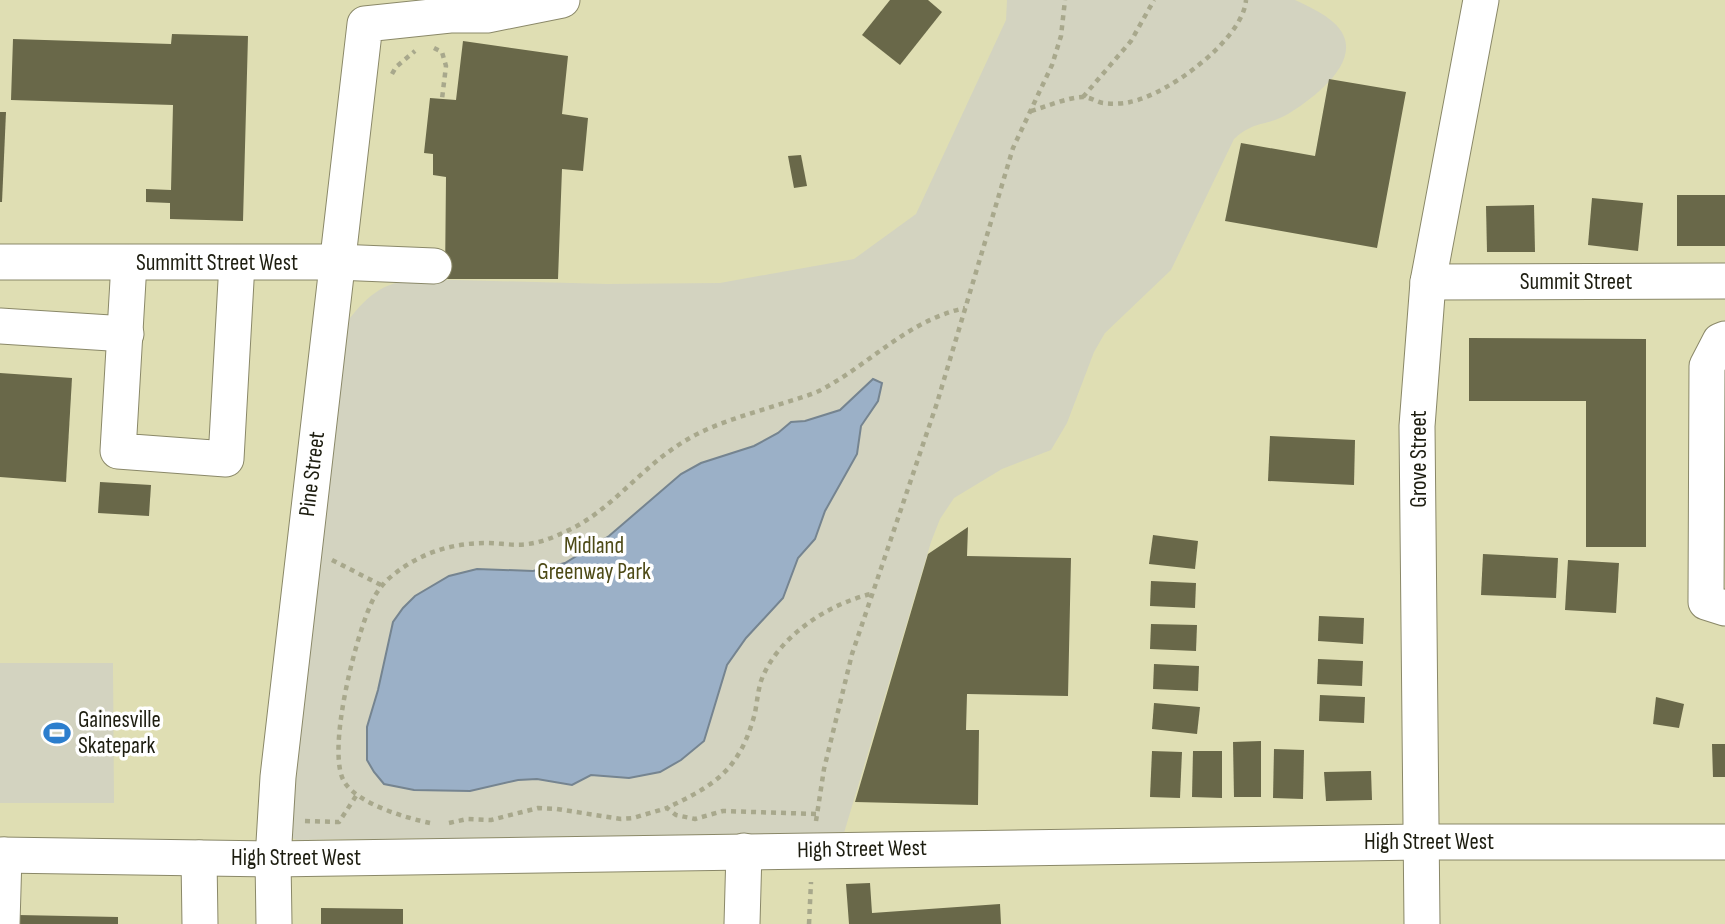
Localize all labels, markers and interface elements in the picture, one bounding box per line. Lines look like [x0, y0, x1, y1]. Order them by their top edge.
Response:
street label: Summitt Street West [136, 249, 298, 277]
street label: Summit Street [1520, 268, 1632, 296]
street label: Grove Street [1405, 410, 1433, 508]
street label: Pine Street [293, 430, 331, 518]
park label: Midland Greenway Park [537, 532, 651, 586]
place label: Gainesville Skatepark [78, 706, 161, 760]
sports icon: Gainesville Skatepark [42, 718, 72, 748]
street label: High Street West [1364, 828, 1494, 856]
street label: High Street West [797, 834, 927, 864]
street label: High Street West [231, 844, 361, 872]

